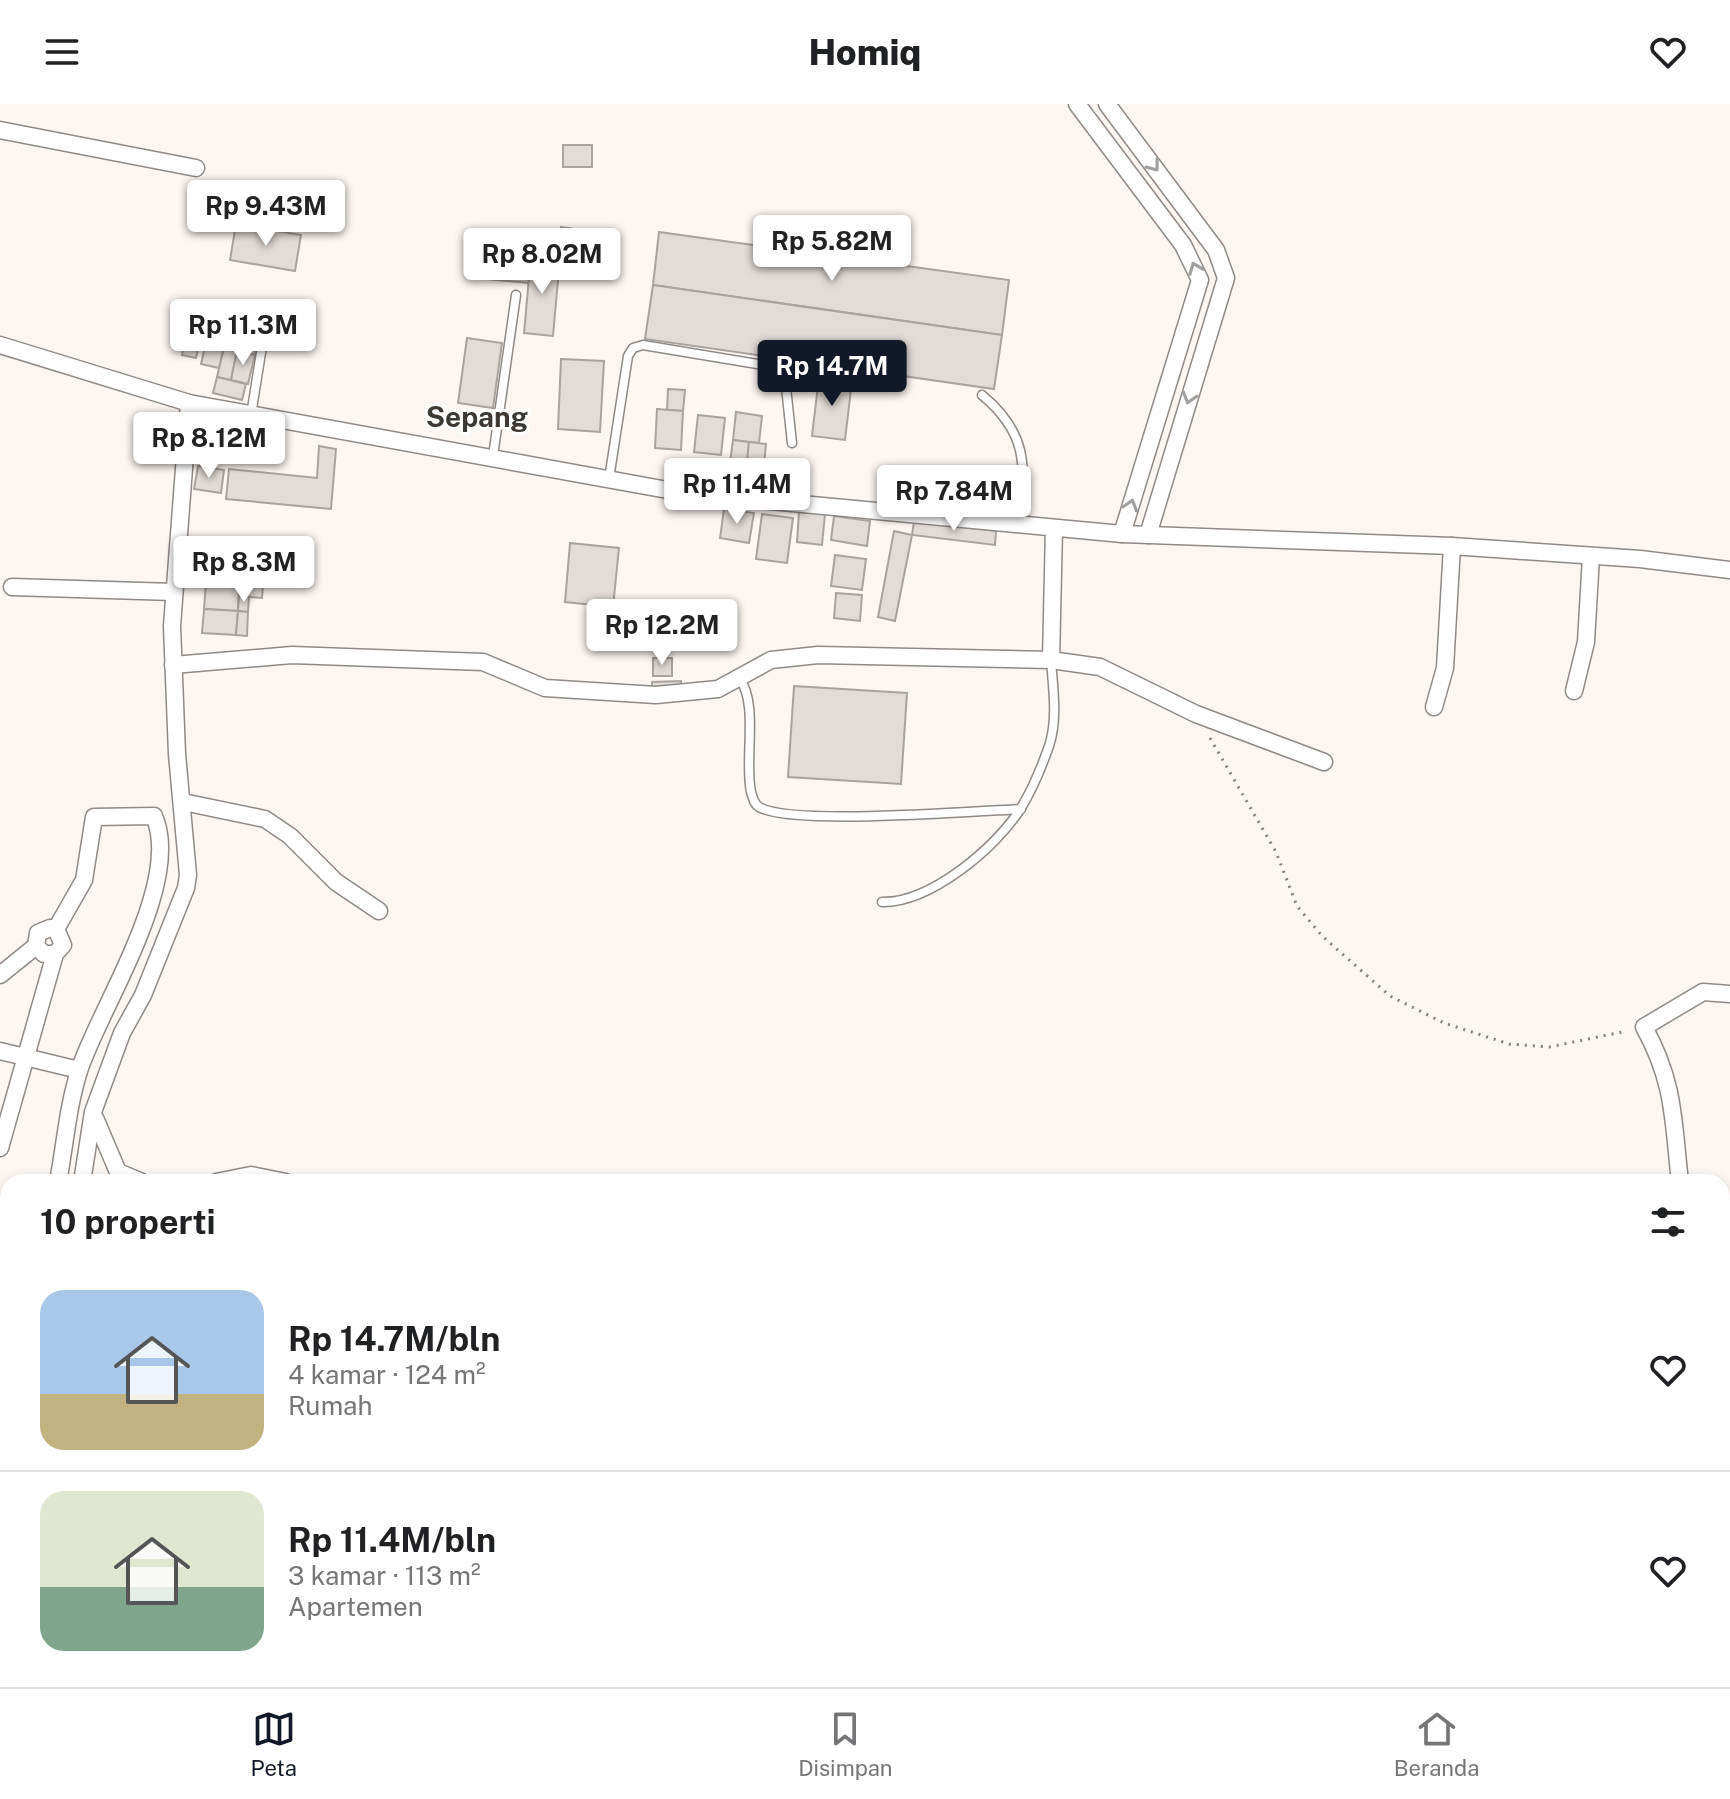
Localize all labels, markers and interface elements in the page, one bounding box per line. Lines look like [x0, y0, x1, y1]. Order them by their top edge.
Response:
icon: menu [40, 30, 84, 74]
icon: heart [1646, 30, 1690, 74]
text: Homiq [809, 31, 921, 73]
one-way arrow [1144, 158, 1158, 172]
pin: Rp 9.43M [183, 180, 349, 248]
text: Rp 9.43M [205, 190, 327, 221]
pin: Rp 5.82M [749, 215, 915, 283]
text: Rp 5.82M [771, 225, 893, 256]
pin: Rp 8.02M [459, 228, 625, 296]
text: Rp 8.02M [481, 238, 603, 269]
one-way arrow [1188, 262, 1205, 276]
pin: Rp 11.3M [160, 299, 326, 367]
text: Rp 11.3M [188, 309, 298, 340]
pin: Rp 14.7M [749, 340, 915, 408]
text: Rp 14.7M [776, 350, 888, 381]
one-way arrow [1182, 391, 1198, 405]
district label: Sepang [426, 400, 528, 433]
pin: Rp 8.12M [126, 412, 292, 480]
text: Rp 8.12M [151, 422, 267, 453]
pin: Rp 11.4M [654, 458, 820, 526]
pin: Rp 7.84M [871, 465, 1037, 533]
text: Rp 11.4M [682, 468, 792, 499]
text: Rp 7.84M [895, 475, 1013, 506]
one-way arrow [1122, 499, 1138, 513]
pin: Rp 8.3M [170, 536, 318, 604]
text: Rp 8.3M [191, 546, 297, 577]
pin: Rp 12.2M [579, 599, 745, 667]
text: Rp 12.2M [604, 609, 720, 640]
icon: filters [1646, 1200, 1690, 1244]
text: 10 properti [40, 1202, 216, 1242]
text: Rp 14.7M/bln [288, 1319, 500, 1359]
icon: home [104, 1322, 200, 1418]
icon: heart [1646, 1348, 1690, 1392]
text: 4 kamar · 124 m² [288, 1359, 485, 1390]
text: Rumah [288, 1390, 372, 1421]
text: Rp 11.4M/bln [288, 1520, 496, 1560]
icon: home [104, 1523, 200, 1619]
icon: heart [1646, 1549, 1690, 1593]
text: 3 kamar · 113 m² [288, 1560, 481, 1591]
text: Apartemen [288, 1591, 423, 1622]
tab: Peta [251, 1707, 297, 1781]
tab: Disimpan [798, 1707, 893, 1781]
tab: Beranda [1394, 1707, 1479, 1781]

